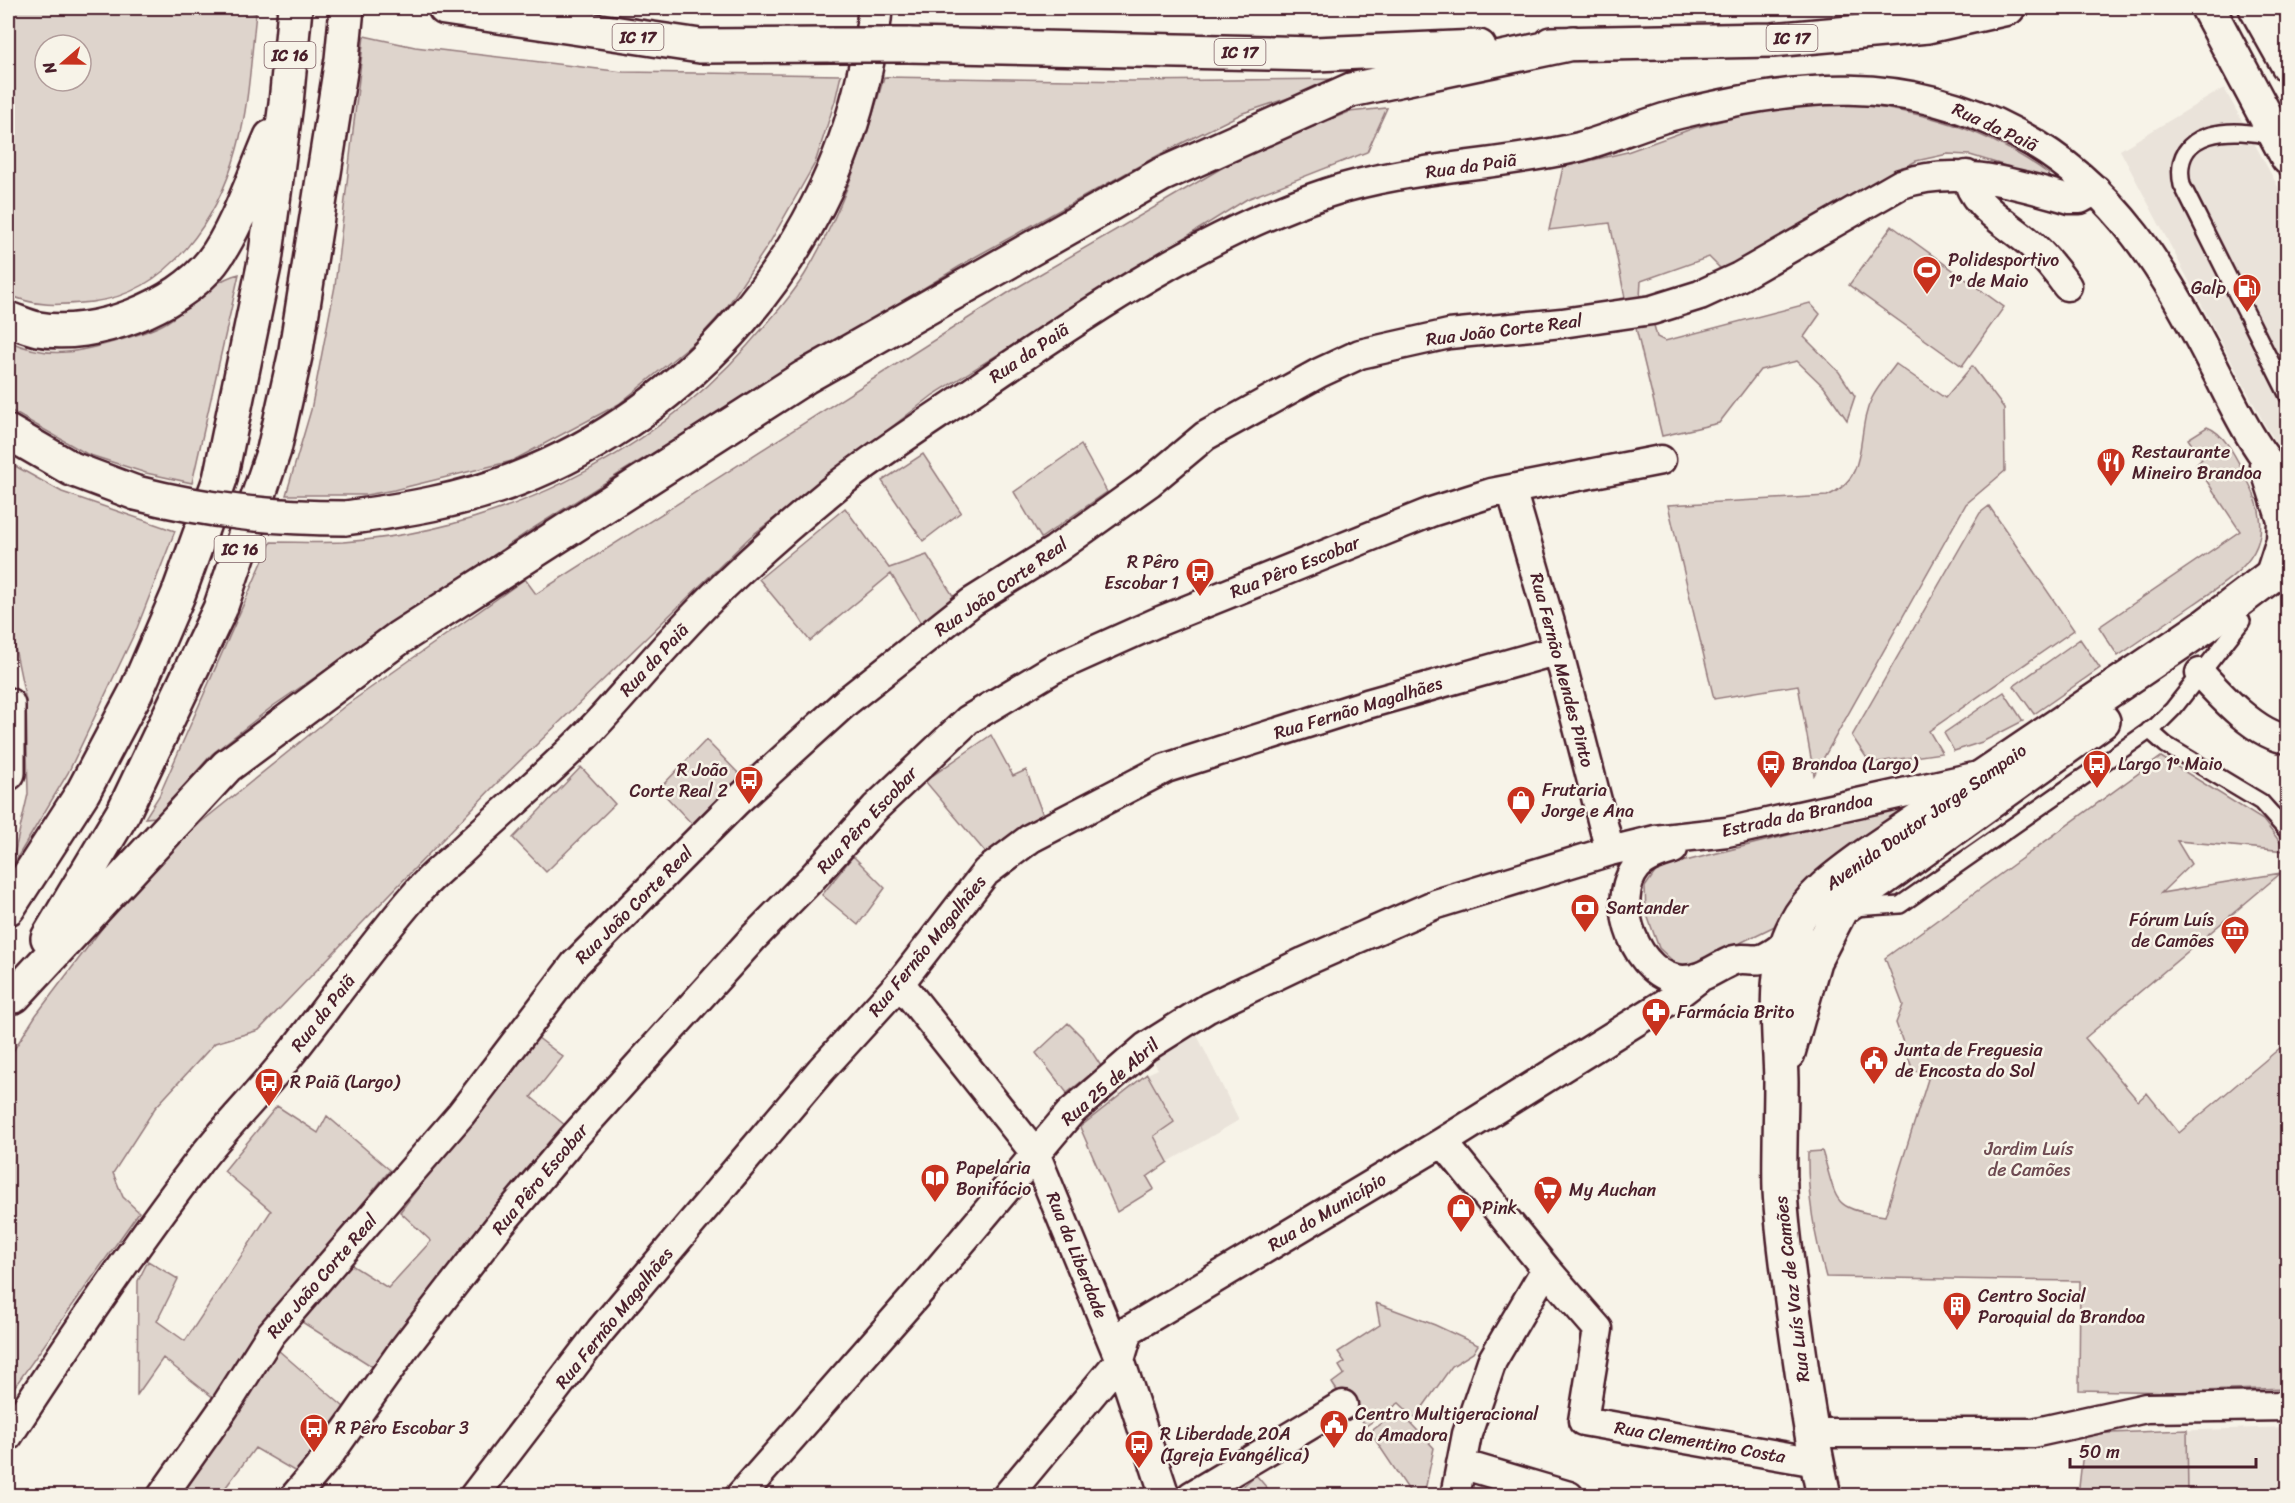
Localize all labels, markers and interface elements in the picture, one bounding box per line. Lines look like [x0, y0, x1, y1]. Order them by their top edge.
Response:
road number: IC 17 [612, 24, 664, 50]
road number: IC 17 [1766, 25, 1818, 51]
north arrow [33, 33, 93, 93]
road number: IC 17 [1214, 39, 1266, 65]
road number: IC 16 [264, 42, 316, 68]
text: N [34, 57, 65, 79]
street label: Rua da Paiã [1947, 93, 2044, 161]
street label: Rua da Paiã [1423, 144, 1519, 188]
place label: Polidesportivo 1º de Maio [1948, 244, 2059, 297]
sports icon: Polidesportivo 1º de Maio [1911, 254, 1943, 296]
place label: Galp [2191, 272, 2226, 304]
fuel station icon: Galp [2231, 272, 2263, 314]
street label: Rua João Corte Real [1424, 304, 1585, 355]
street label: Rua da Paiã [982, 314, 1077, 392]
place label: Restaurante Mineiro Brandoa [2132, 436, 2262, 489]
restaurant icon: Restaurante Mineiro Brandoa [2095, 446, 2127, 488]
street label: Rua Pêro Escobar [1225, 526, 1366, 608]
street label: Rua João Corte Real [927, 528, 1075, 645]
road number: IC 16 [214, 536, 266, 562]
place label: R Pêro Escobar 1 [1104, 546, 1179, 599]
bus stop icon: R Pêro Escobar 1 [1184, 556, 1216, 598]
street label: Rua Fernão Mendes Pinto [1521, 569, 1603, 771]
street label: Rua da Paiã [611, 615, 698, 704]
street label: Rua Fernão Magalhães [1270, 667, 1447, 749]
street label: Avenida Doutor Jorge Sampaio [1818, 735, 2034, 900]
bus stop icon: Brandoa (Largo) [1755, 748, 1787, 790]
place label: Brandoa (Largo) [1792, 748, 1919, 780]
bus stop icon: Largo 1º Maio [2081, 748, 2113, 790]
place label: Largo 1º Maio [2118, 748, 2222, 780]
place label: R João Corte Real 2 [630, 754, 728, 807]
street label: Rua Pêro Escobar [808, 758, 927, 881]
bus stop icon: R João Corte Real 2 [733, 764, 765, 806]
place label: Frutaria Jorge e Ana [1541, 774, 1634, 827]
street label: Estrada da Brandoa [1718, 783, 1876, 847]
shop icon: Frutaria Jorge e Ana [1505, 784, 1537, 826]
street label: Rua João Corte Real [567, 837, 702, 972]
street label: Rua Fernão Magalhães [860, 868, 995, 1024]
bank icon: Santander [1569, 892, 1601, 934]
place label: Santander [1606, 892, 1690, 924]
place label: Fórum Luís de Camões [2129, 904, 2215, 957]
museum icon: Fórum Luís de Camões [2219, 914, 2251, 956]
street label: Rua da Paiã [282, 966, 364, 1059]
pharmacy icon: Farmácia Brito [1640, 996, 1672, 1038]
place label: Farmácia Brito [1677, 996, 1794, 1028]
street label: Rua 25 de Abril [1053, 1029, 1167, 1134]
place label: Junta de Freguesia de Encosta do Sol [1894, 1034, 2043, 1087]
public building icon: Junta de Freguesia de Encosta do Sol [1858, 1044, 1890, 1086]
bus stop icon: R Paiã (Largo) [253, 1066, 285, 1108]
place label: R Paiã (Largo) [290, 1066, 401, 1098]
street label: Rua Pêro Escobar [483, 1115, 598, 1242]
park label: Jardim Luís de Camões [1983, 1133, 2074, 1186]
place label: Papelaria Bonifácio [956, 1152, 1031, 1205]
library icon: Papelaria Bonifácio [919, 1162, 951, 1204]
street label: Rua do Município [1261, 1164, 1393, 1260]
supermarket icon: My Auchan [1532, 1174, 1564, 1216]
place label: My Auchan [1569, 1174, 1657, 1206]
street label: Rua da Liberdade [1037, 1187, 1117, 1323]
shop icon: Pink [1445, 1192, 1477, 1234]
place label: Pink [1482, 1192, 1518, 1224]
street label: Rua Luís Vaz de Camões [1765, 1193, 1819, 1384]
street label: Rua João Corte Real [258, 1205, 386, 1346]
street label: Rua Fernão Magalhães [547, 1240, 682, 1396]
place label: Centro Social Paroquial da Brandoa [1978, 1280, 2145, 1333]
building icon: Centro Social Paroquial da Brandoa [1941, 1290, 1973, 1332]
place label: Centro Multigeracional da Amadora [1355, 1398, 1539, 1451]
public building icon: Centro Multigeracional da Amadora [1318, 1408, 1350, 1450]
street label: Rua Clementino Costa [1612, 1411, 1789, 1473]
bus stop icon: R Pêro Escobar 3 [298, 1412, 330, 1454]
place label: R Pêro Escobar 3 [335, 1412, 469, 1444]
place label: R Liberdade 20A (Igreja Evangélica) [1160, 1418, 1310, 1471]
bus stop icon: R Liberdade 20A (Igreja Evangélica) [1123, 1428, 1155, 1470]
scale bar [2070, 1431, 2256, 1469]
text: 50 m [2079, 1436, 2120, 1468]

